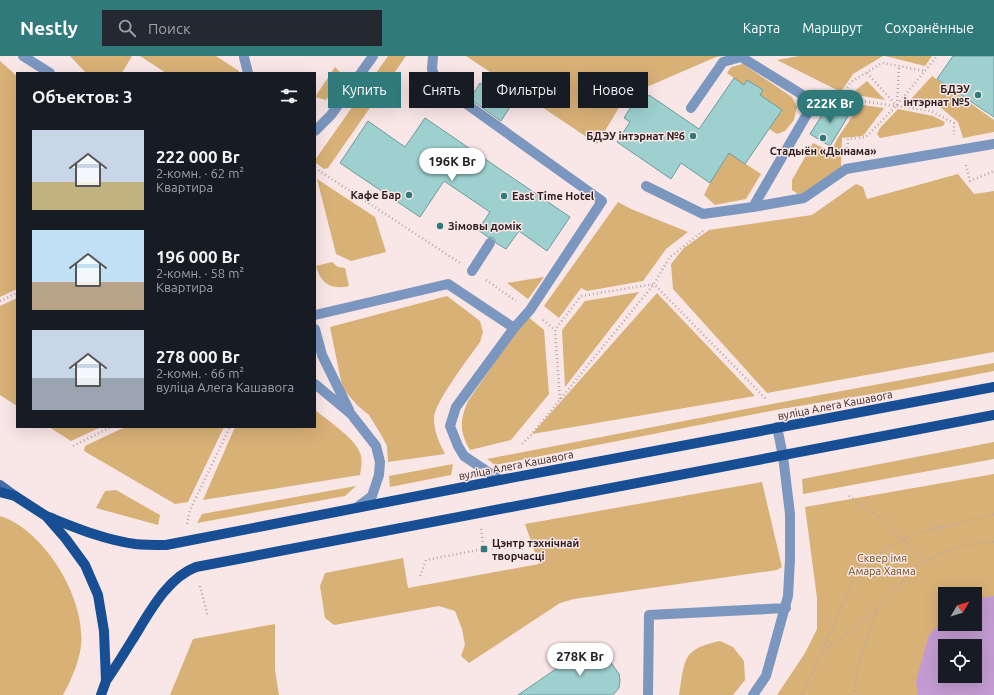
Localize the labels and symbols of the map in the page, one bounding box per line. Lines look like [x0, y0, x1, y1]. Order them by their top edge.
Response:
place label: БДЭУ інтэрнат №5 [904, 83, 970, 108]
pin: 222K Br [793, 90, 867, 124]
marker: БДЭУ інтэрнат №5 [973, 90, 983, 100]
place label: БДЭУ інтэрнат №6 [586, 130, 685, 142]
marker: БДЭУ інтэрнат №6 [688, 131, 698, 141]
marker: Стадыён «Дынама» [818, 133, 828, 143]
place label: Стадыён «Дынама» [770, 145, 876, 157]
pin: 196K Br [415, 148, 489, 182]
place label: Кафе Бар [351, 189, 401, 201]
marker: Кафе Бар [404, 190, 414, 200]
place label: East Time Hotel [512, 190, 595, 202]
marker: East Time Hotel [499, 191, 509, 201]
place label: Зімовы домік [448, 220, 523, 232]
marker: Зімовы домік [435, 221, 445, 231]
street label: вуліца Алега Кашавога [776, 388, 894, 422]
street label: вуліца Алега Кашавога [457, 448, 575, 482]
place label: Цэнтр тэхнічнай творчасці [492, 537, 579, 562]
marker: Цэнтр тэхнічнай творчасці [479, 544, 489, 554]
park label: Сквер імя Амара Хаяма [848, 552, 916, 577]
north arrow [938, 587, 982, 631]
pin: 278K Br [543, 643, 617, 677]

